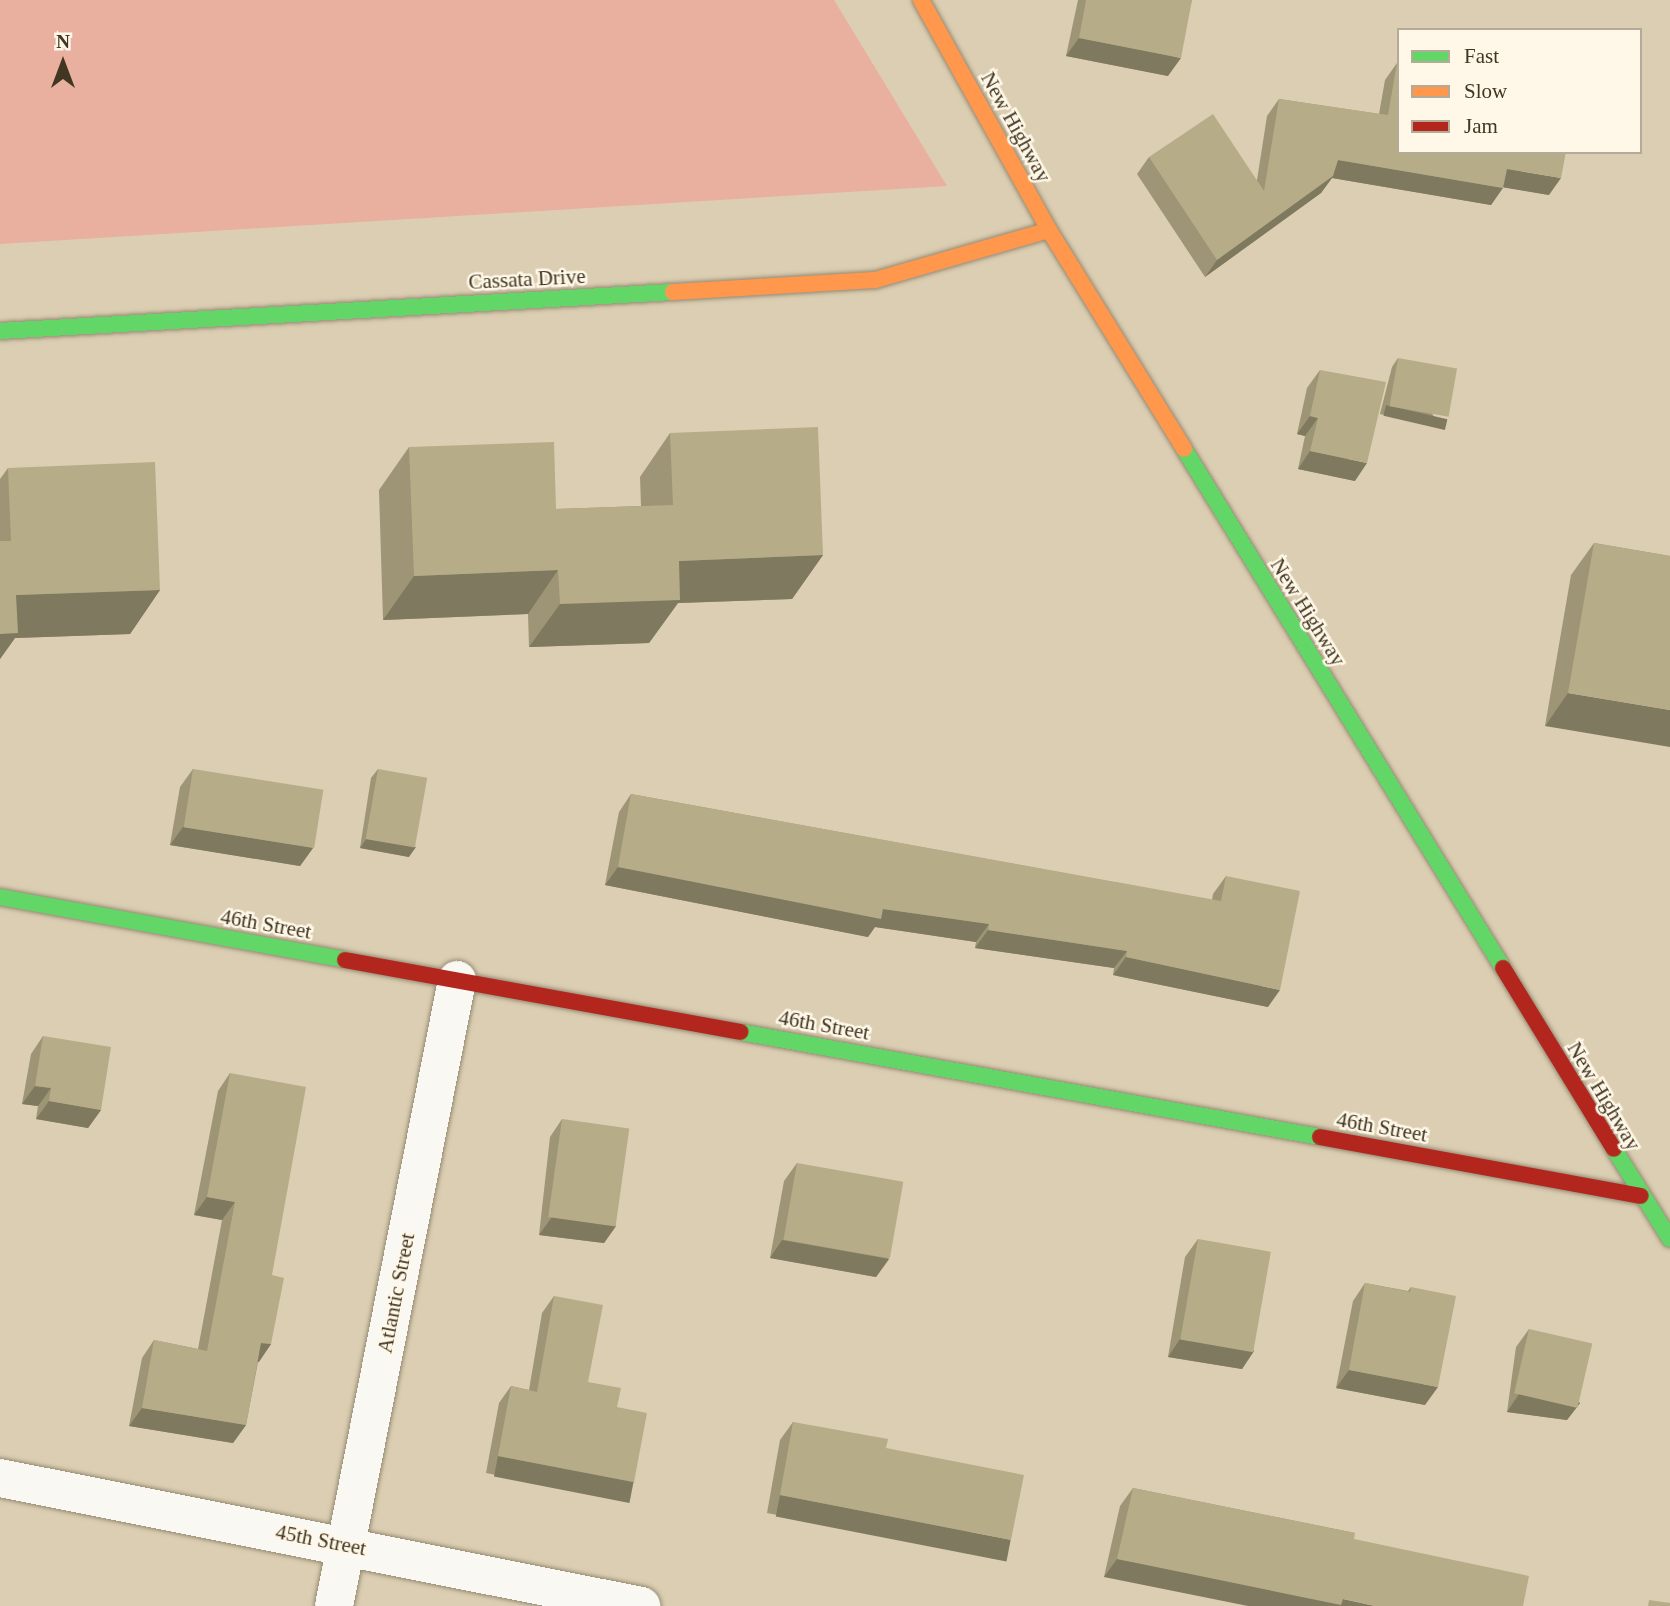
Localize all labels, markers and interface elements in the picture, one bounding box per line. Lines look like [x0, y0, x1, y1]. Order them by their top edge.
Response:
north arrow [28, 28, 98, 98]
legend [1397, 28, 1642, 154]
text: N [56, 31, 70, 52]
text: Fast [1464, 44, 1499, 68]
street label: New Highway [975, 68, 1057, 186]
text: Slow [1464, 79, 1507, 103]
text: Jam [1464, 114, 1498, 138]
street label: Cassata Drive [468, 263, 586, 295]
street label: New Highway [1265, 554, 1351, 670]
street label: 46th Street [219, 904, 313, 944]
street label: 46th Street [777, 1005, 871, 1045]
street label: New Highway [1562, 1037, 1646, 1155]
street label: 46th Street [1335, 1107, 1429, 1147]
street label: Atlantic Street [372, 1231, 420, 1355]
street label: 45th Street [274, 1519, 368, 1561]

